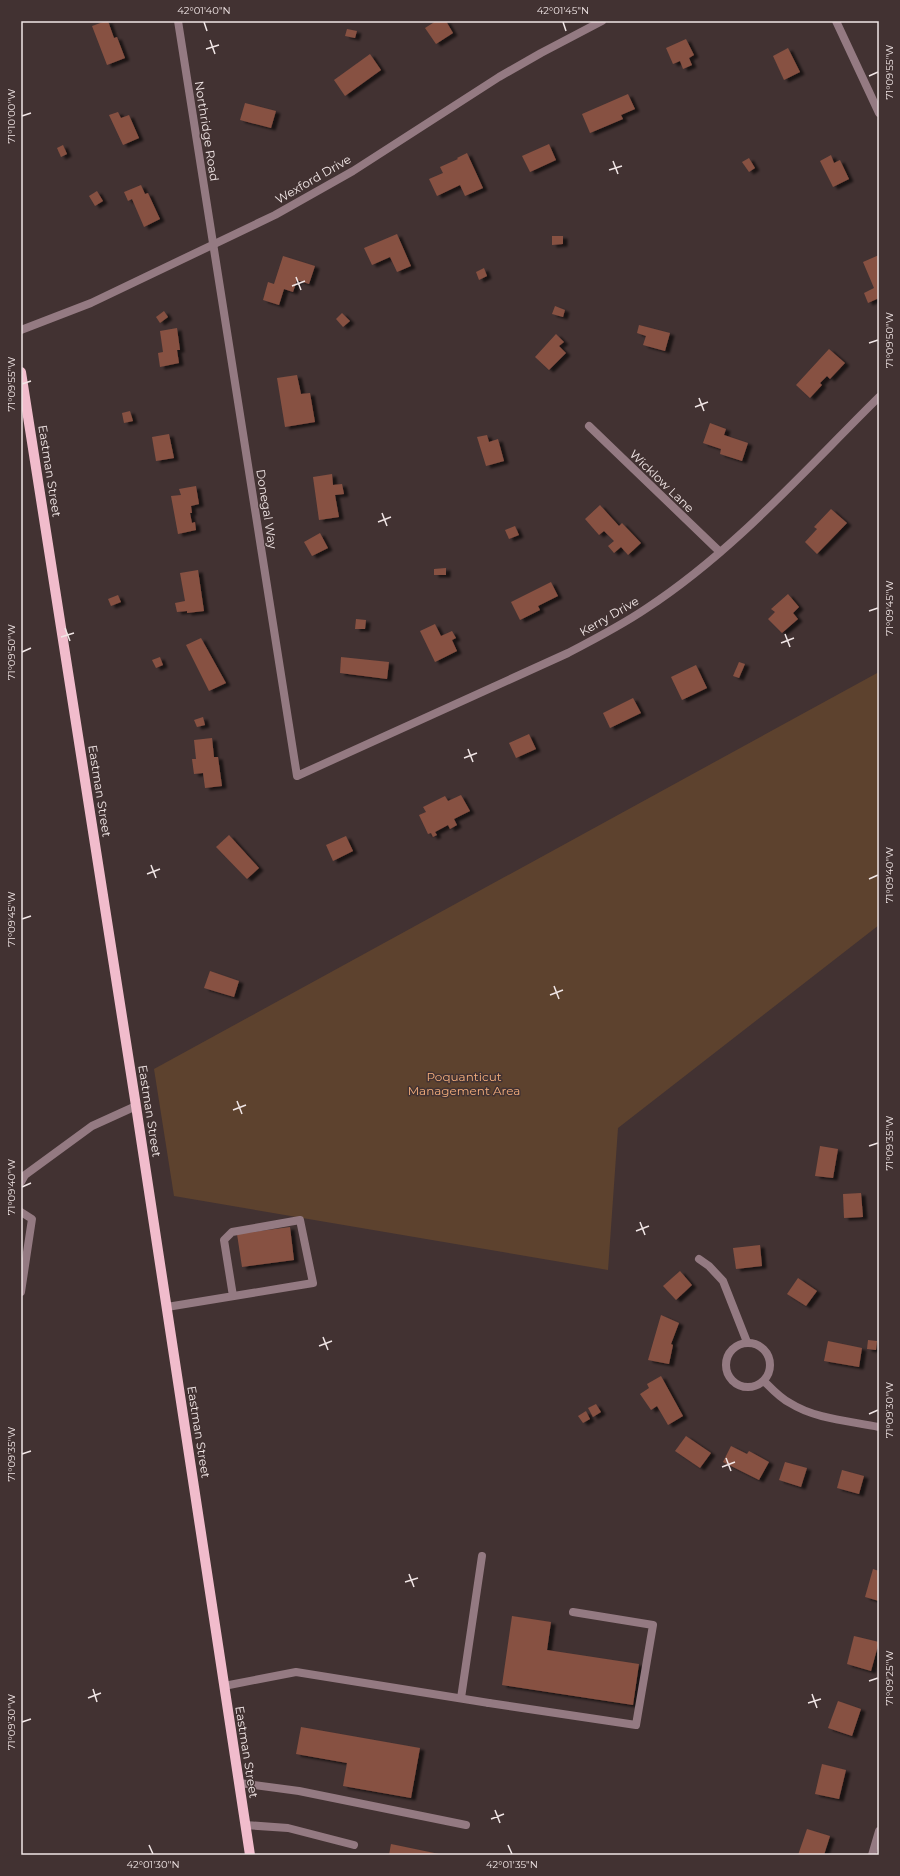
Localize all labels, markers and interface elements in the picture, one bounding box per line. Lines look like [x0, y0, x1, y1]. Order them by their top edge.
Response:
text: 42°01'40"N [177, 4, 231, 17]
text: 42°01'45"N [537, 4, 589, 17]
text: 71°09'55"W [883, 45, 896, 99]
street label: Northridge Road [192, 80, 222, 182]
text: 71°10'00"W [5, 89, 18, 143]
street label: Wexford Drive [272, 151, 354, 207]
text: 71°09'50"W [883, 312, 896, 368]
text: 71°09'55"W [5, 357, 18, 411]
street label: Eastman Street [35, 424, 65, 518]
street label: Wicklow Lane [627, 446, 697, 516]
street label: Donegal Way [253, 468, 281, 550]
text: 71°09'45"W [883, 580, 896, 636]
street label: Kerry Drive [577, 593, 641, 639]
text: 71°09'50"W [5, 624, 18, 680]
street label: Eastman Street [85, 744, 115, 838]
text: 71°09'40"W [883, 847, 896, 903]
text: 71°09'45"W [5, 891, 18, 947]
street label: Eastman Street [135, 1064, 165, 1158]
park label: Poquanticut Management Area [408, 1069, 520, 1098]
text: 71°09'35"W [883, 1116, 896, 1170]
text: 71°09'40"W [5, 1159, 18, 1215]
text: 71°09'30"W [883, 1382, 896, 1438]
street label: Eastman Street [184, 1385, 214, 1479]
text: 71°09'35"W [5, 1427, 18, 1481]
text: 71°09'25"W [883, 1650, 896, 1706]
text: 71°09'30"W [5, 1694, 18, 1750]
street label: Eastman Street [232, 1705, 262, 1799]
text: 42°01'30"N [126, 1858, 180, 1871]
text: 42°01'35"N [486, 1858, 538, 1871]

